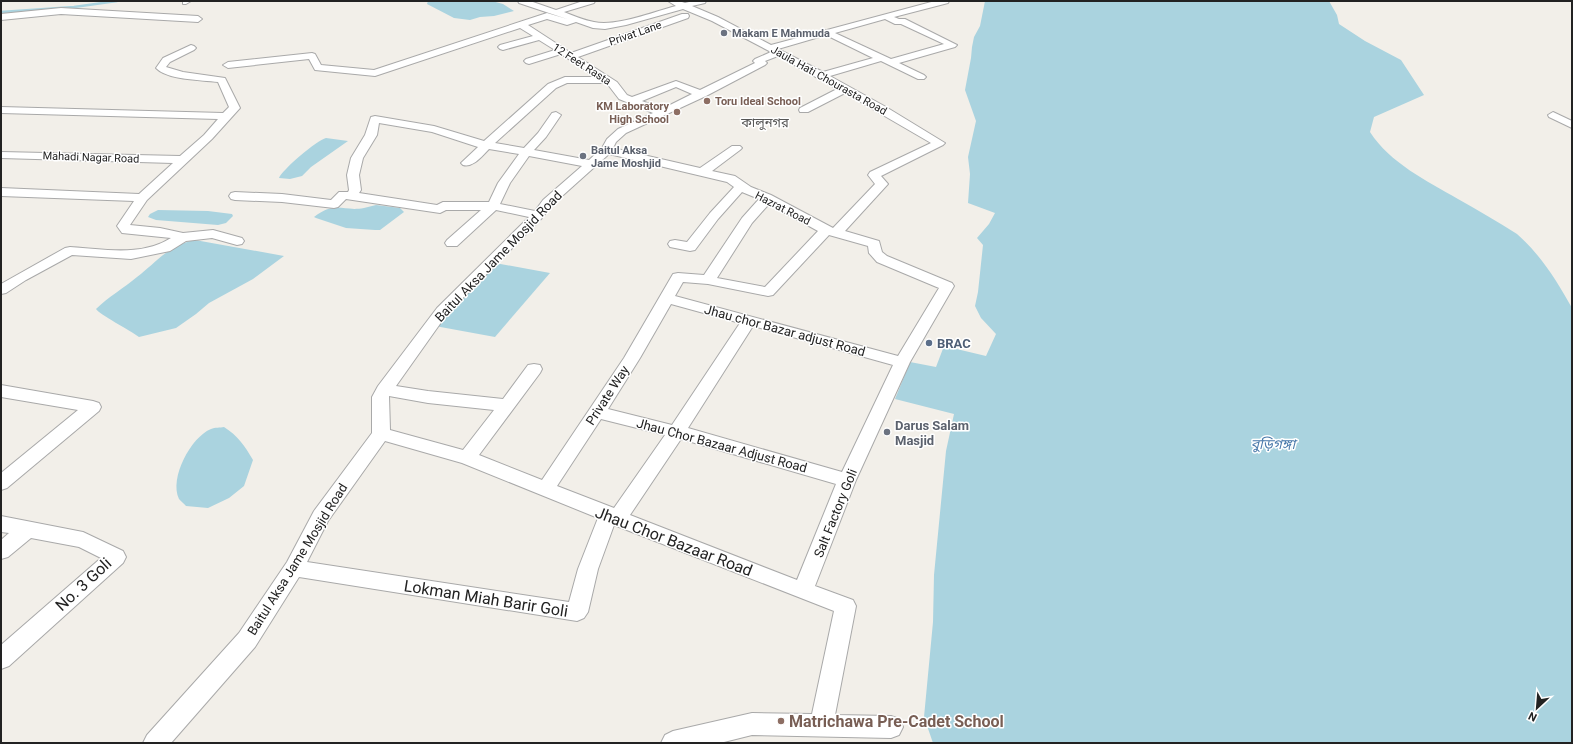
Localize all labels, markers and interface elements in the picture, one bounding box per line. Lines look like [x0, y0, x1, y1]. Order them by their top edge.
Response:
street label: Privat Lane [607, 18, 663, 49]
place label: Makam E Mahmuda [732, 27, 830, 40]
marker: Makam E Mahmuda [719, 28, 729, 38]
street label: 12 Feet Rasta [550, 41, 613, 88]
street label: Jaula Hati Chourasta Road [768, 43, 889, 118]
place label: Toru Ideal School [715, 95, 801, 108]
marker: Toru Ideal School [702, 96, 712, 106]
place label: KM Laboratory High School [596, 100, 669, 126]
marker: KM Laboratory High School [672, 107, 682, 117]
district label: কালুনগর [740, 115, 789, 131]
place label: Baitul Aksa Jame Moshjid [591, 144, 661, 170]
street label: Mahadi Nagar Road [42, 149, 140, 166]
marker: Baitul Aksa Jame Moshjid [578, 151, 588, 161]
street label: Baitul Aksa Jame Mosjid Road [432, 188, 565, 325]
street label: Hazrat Road [753, 189, 813, 228]
street label: Jhau chor Bazar adjust Road [703, 302, 867, 359]
place label: BRAC [937, 336, 971, 351]
marker: BRAC [924, 338, 934, 348]
street label: Private Way [583, 363, 632, 428]
street label: Jhau Chor Bazaar Adjust Road [635, 415, 809, 475]
place label: Darus Salam Masjid [895, 418, 969, 448]
marker: Darus Salam Masjid [882, 427, 892, 437]
water label: বুড়িগঙ্গা [1251, 436, 1298, 453]
street label: Salt Factory Goli [811, 467, 860, 560]
street label: Baitul Aksa Jame Mosjid Road [244, 481, 350, 638]
street label: Jhau Chor Bazaar Road [592, 503, 755, 580]
street label: No. 3 Goli [51, 554, 115, 615]
street label: Lokman Miah Barir Goli [402, 576, 569, 621]
north arrow [1517, 688, 1557, 728]
text: N [1526, 709, 1539, 724]
place label: Matrichawa Pre-Cadet School [789, 712, 1004, 731]
marker: Matrichawa Pre-Cadet School [776, 716, 786, 726]

